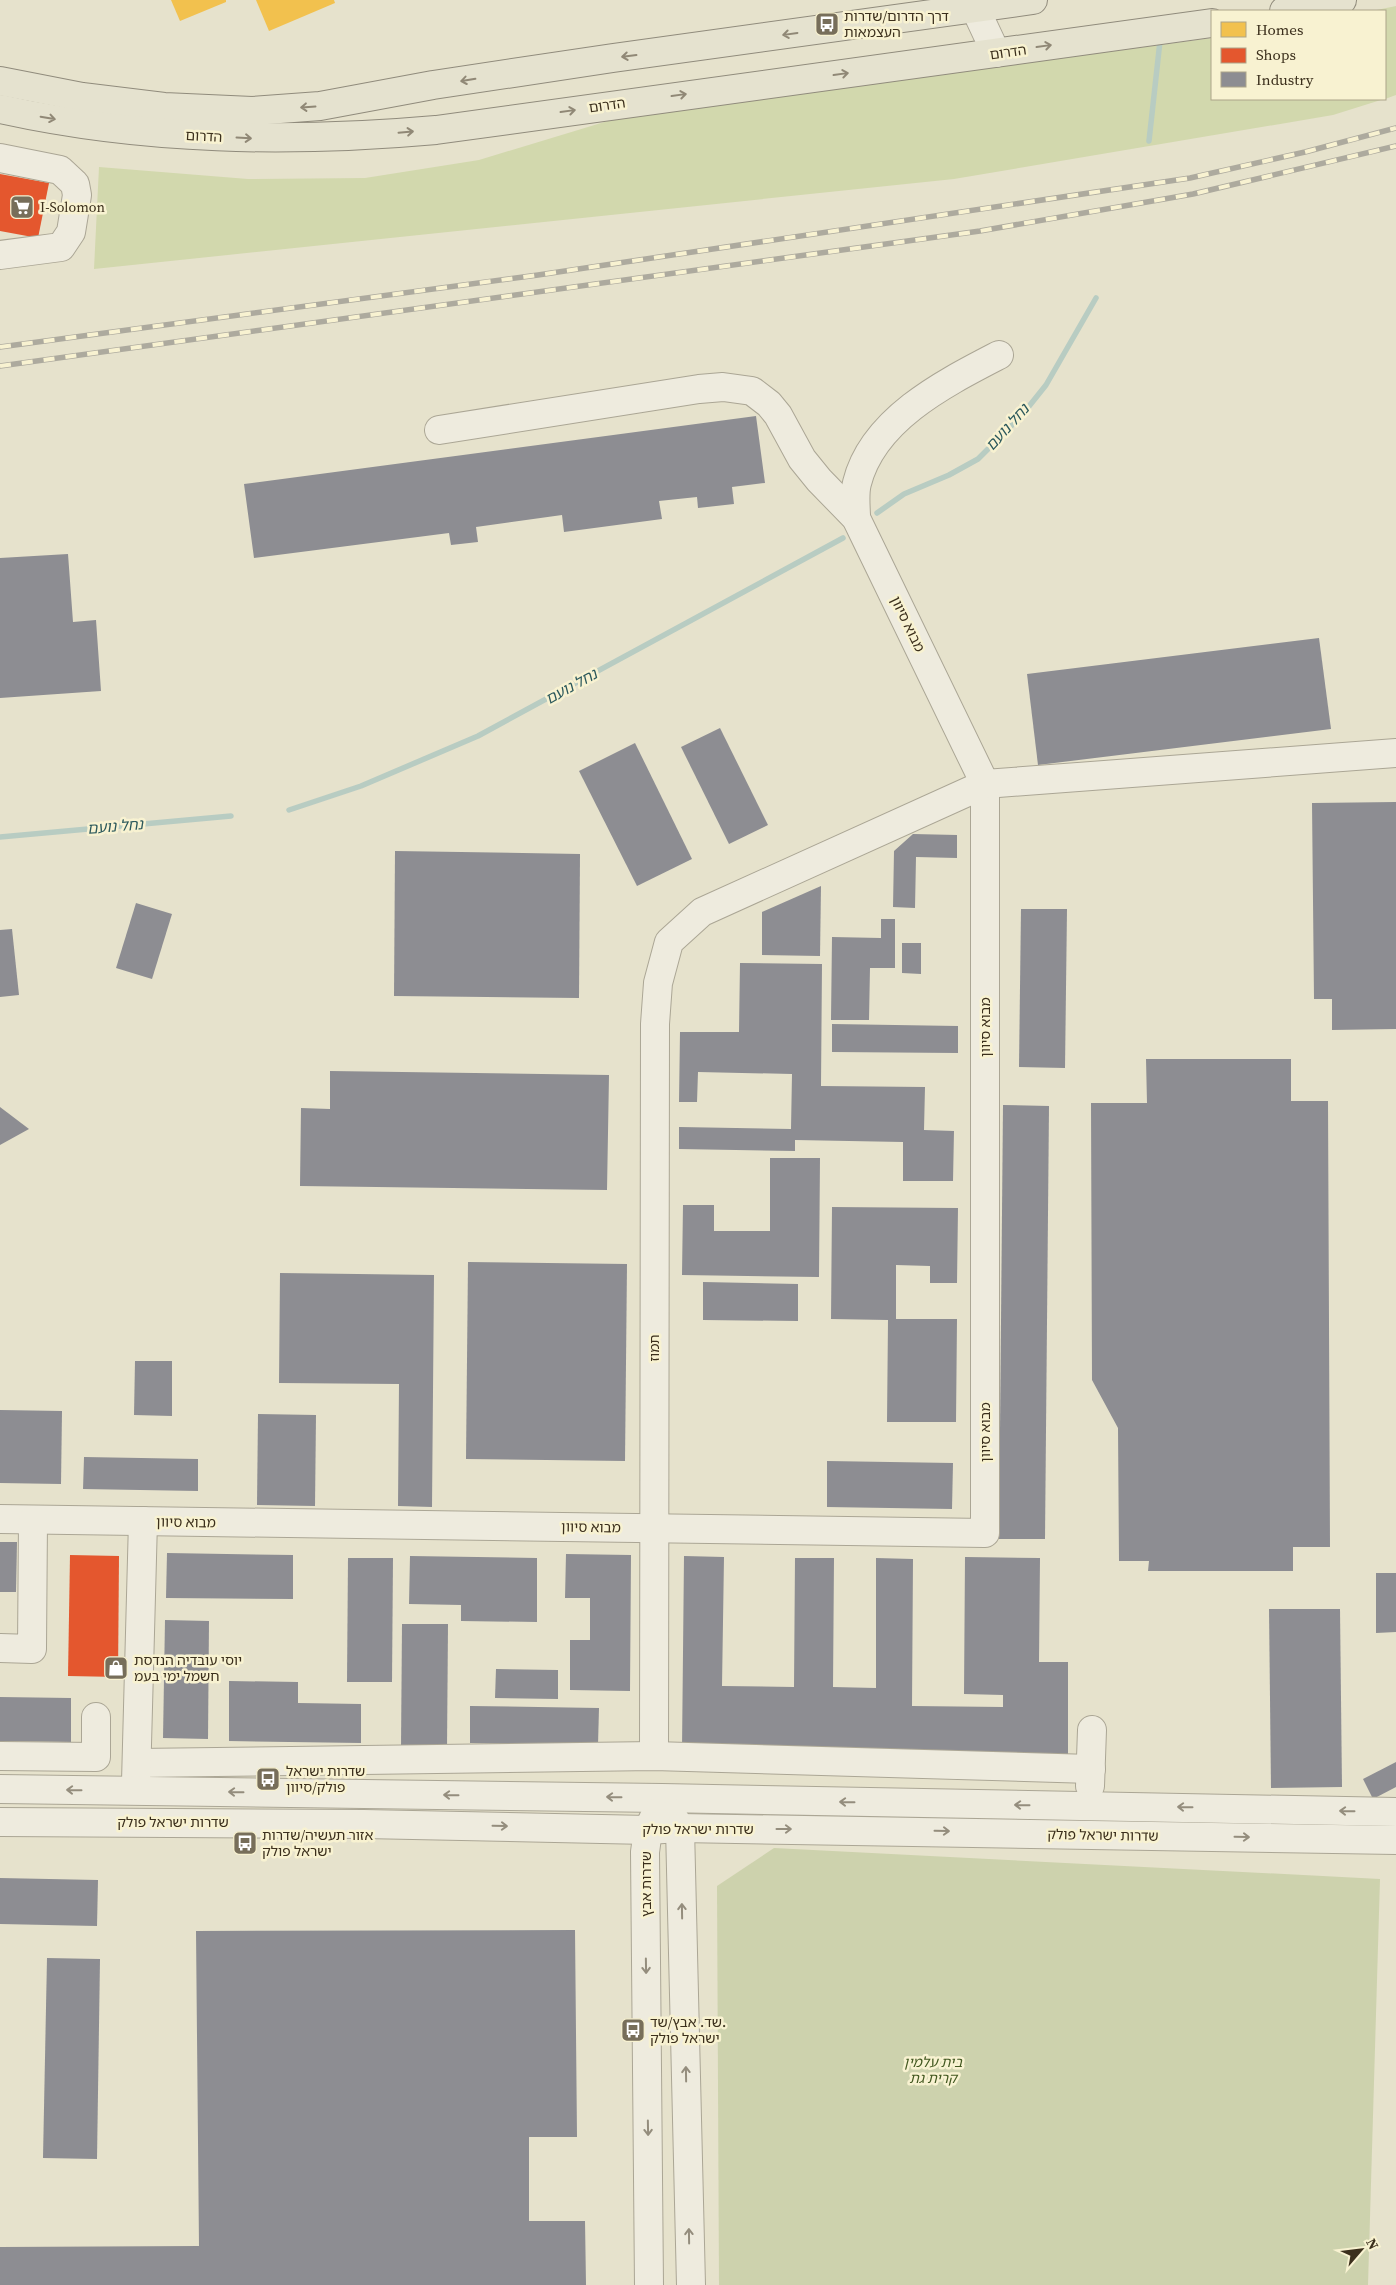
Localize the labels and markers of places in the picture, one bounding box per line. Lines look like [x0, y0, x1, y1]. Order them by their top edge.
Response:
place label: דרך הדרום/שדרות העצמאות [844, 6, 949, 42]
bus stop icon: דרך הדרום/שדרות העצמאות [814, 11, 840, 37]
supermarket icon: I-Solomon [9, 194, 35, 220]
place label: I-Solomon [40, 197, 105, 217]
place label: יוסי עובדיה הנדסת חשמל ימי בעמ [134, 1650, 242, 1686]
shop icon: יוסי עובדיה הנדסת חשמל ימי בעמ [103, 1655, 129, 1681]
place label: שדרות ישראל פולק/סיוון [286, 1761, 365, 1797]
bus stop icon: שדרות ישראל פולק/סיוון [255, 1766, 281, 1792]
place label: אזור תעשיה/שדרות ישראל פולק [262, 1825, 373, 1861]
bus stop icon: אזור תעשיה/שדרות ישראל פולק [232, 1830, 258, 1856]
place label: שד. אבץ/שד. ישראל פולק [650, 2012, 726, 2048]
bus stop icon: שד. אבץ/שד. ישראל פולק [620, 2017, 646, 2043]

